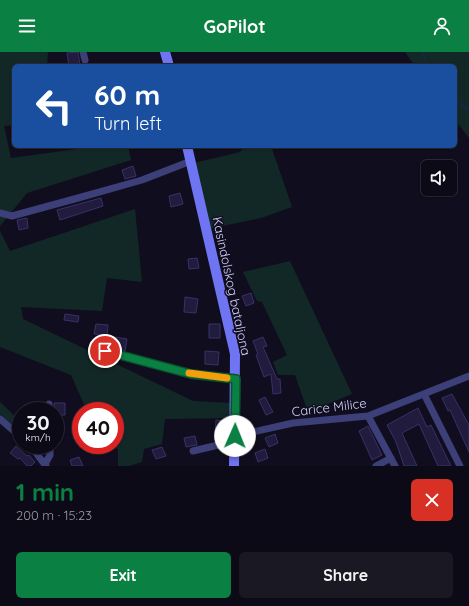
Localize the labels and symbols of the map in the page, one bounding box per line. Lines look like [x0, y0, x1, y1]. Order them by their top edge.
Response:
street label: Kasindolskog bataljona [209, 215, 255, 357]
pin [88, 334, 122, 368]
street label: Carice Milice [291, 394, 367, 420]
speed limit sign: 40 [72, 402, 124, 454]
position arrow [214, 415, 256, 457]

